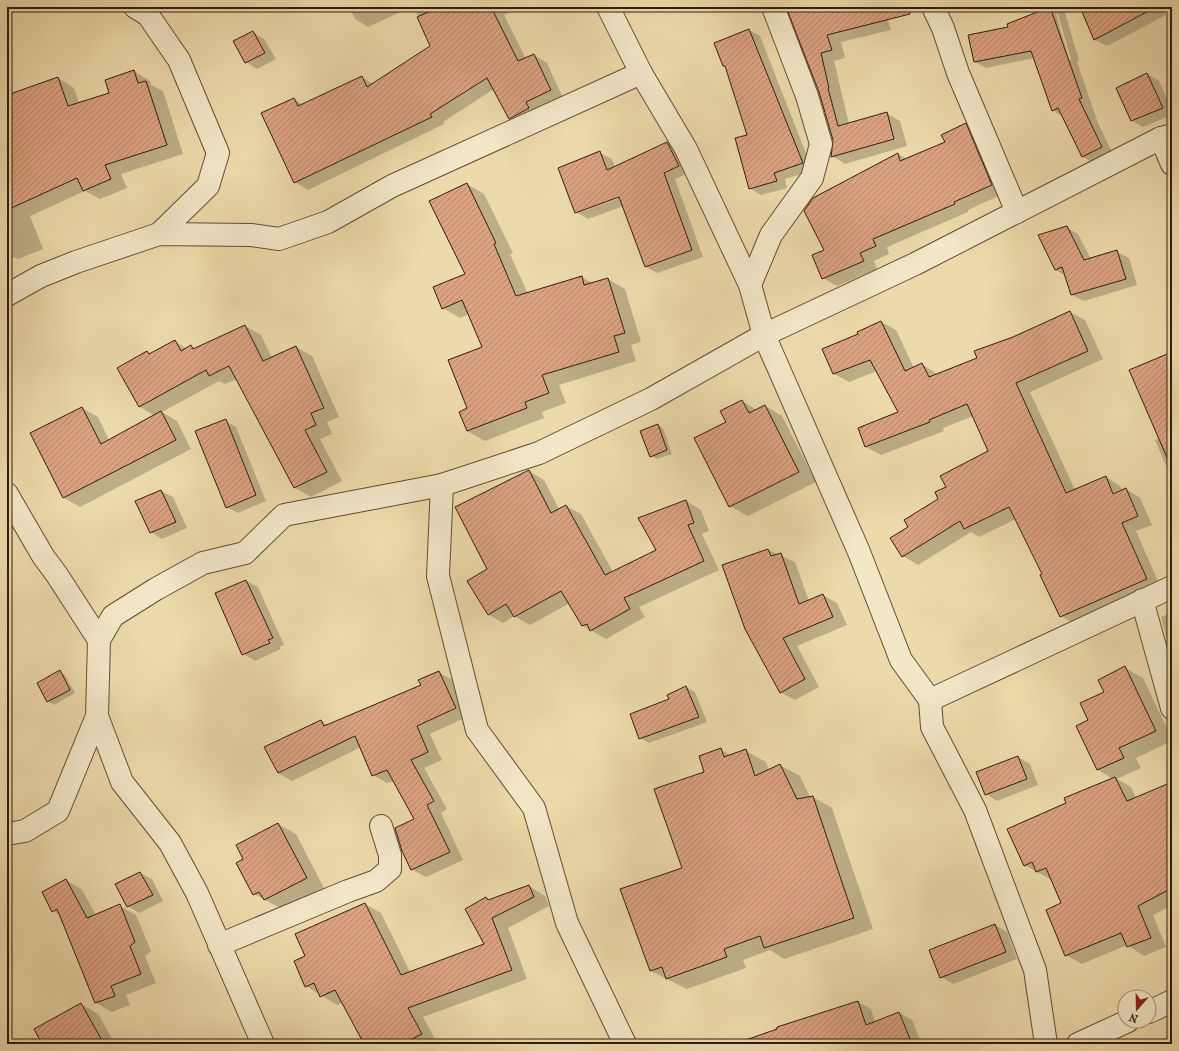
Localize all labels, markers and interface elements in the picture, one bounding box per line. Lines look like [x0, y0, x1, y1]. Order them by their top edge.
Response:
north arrow [1117, 989, 1157, 1029]
text: N [1127, 1010, 1140, 1025]

